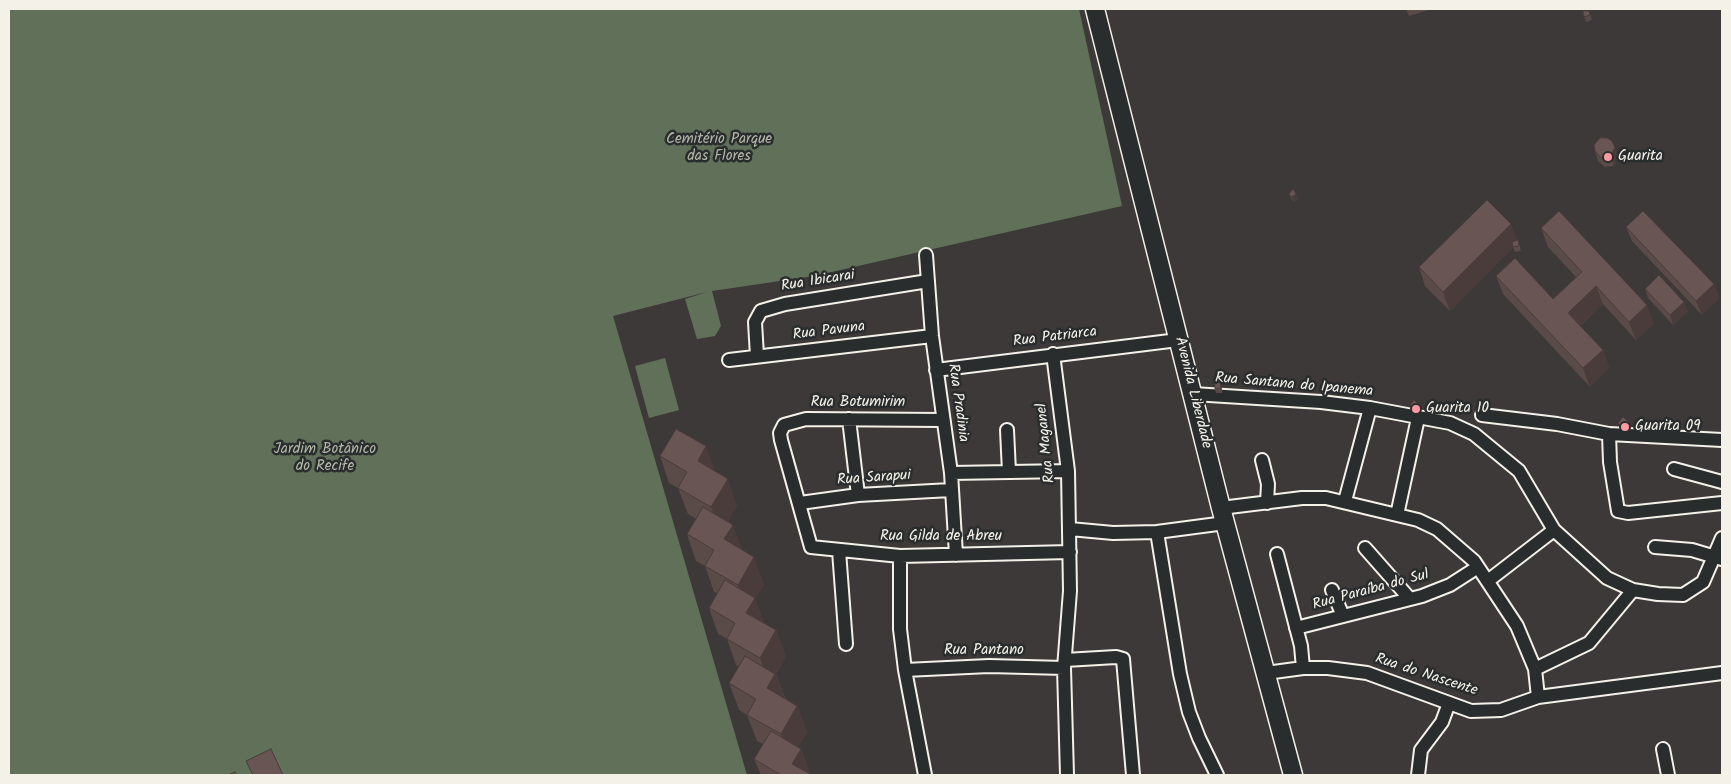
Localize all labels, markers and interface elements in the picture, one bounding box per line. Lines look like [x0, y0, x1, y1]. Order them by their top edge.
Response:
park label: Cemitério Parque das Flores [666, 131, 772, 166]
place label: Guarita [1618, 148, 1663, 166]
marker: Guarita [1602, 151, 1614, 163]
street label: Rua Ibicarai [780, 267, 856, 297]
street label: Rua Pavuna [792, 319, 866, 345]
street label: Rua Patriarca [1012, 324, 1098, 352]
street label: Avenida Liberdade [1169, 335, 1215, 451]
street label: Rua Pradinia [943, 363, 971, 443]
street label: Rua Santana do Ipanema [1214, 370, 1374, 402]
street label: Rua Botumirim [811, 394, 905, 412]
place label: Guarita 10 [1426, 400, 1489, 418]
street label: Rua Maganel [1034, 402, 1060, 484]
marker: Guarita 10 [1410, 403, 1422, 415]
place label: Guarita 09 [1635, 418, 1701, 436]
marker: Guarita 09 [1619, 421, 1631, 433]
park label: Jardim Botânico do Recife [274, 441, 376, 476]
street label: Rua Sarapui [836, 467, 912, 491]
street label: Rua Gilda de Abreu [880, 528, 1002, 546]
street label: Rua Paraíba do Sul [1311, 567, 1431, 615]
street label: Rua Pantano [944, 642, 1024, 660]
street label: Rua do Nascente [1372, 651, 1480, 701]

